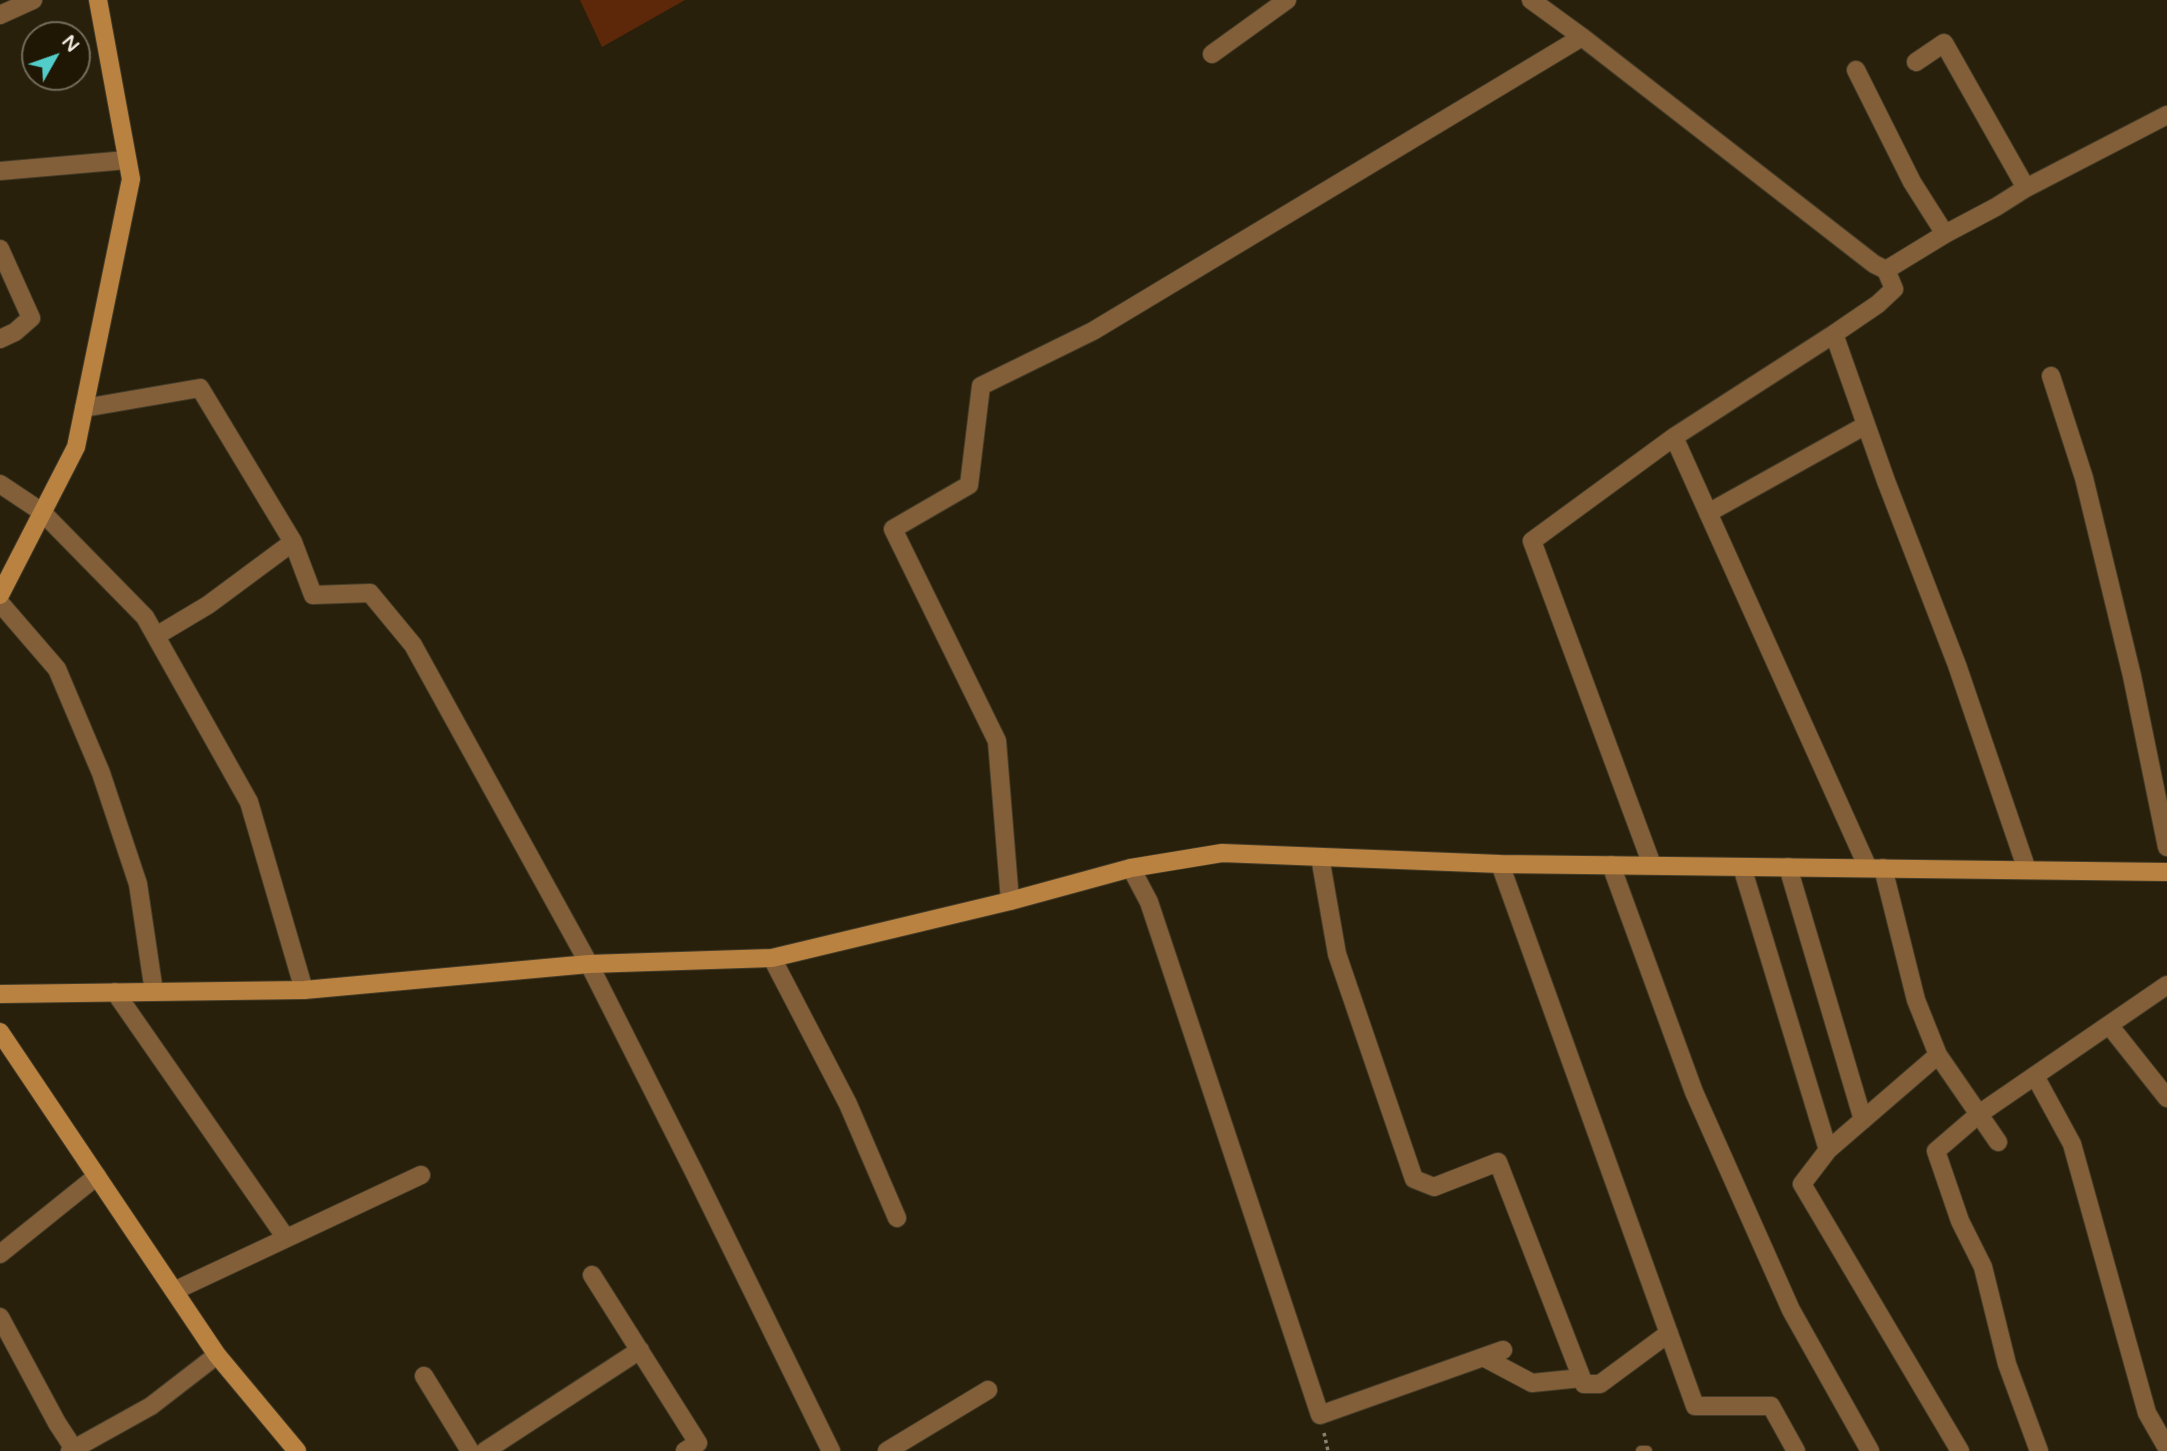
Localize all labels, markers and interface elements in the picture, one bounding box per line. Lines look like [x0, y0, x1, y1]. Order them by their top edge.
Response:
north arrow [21, 21, 91, 91]
text: N [57, 31, 84, 57]

